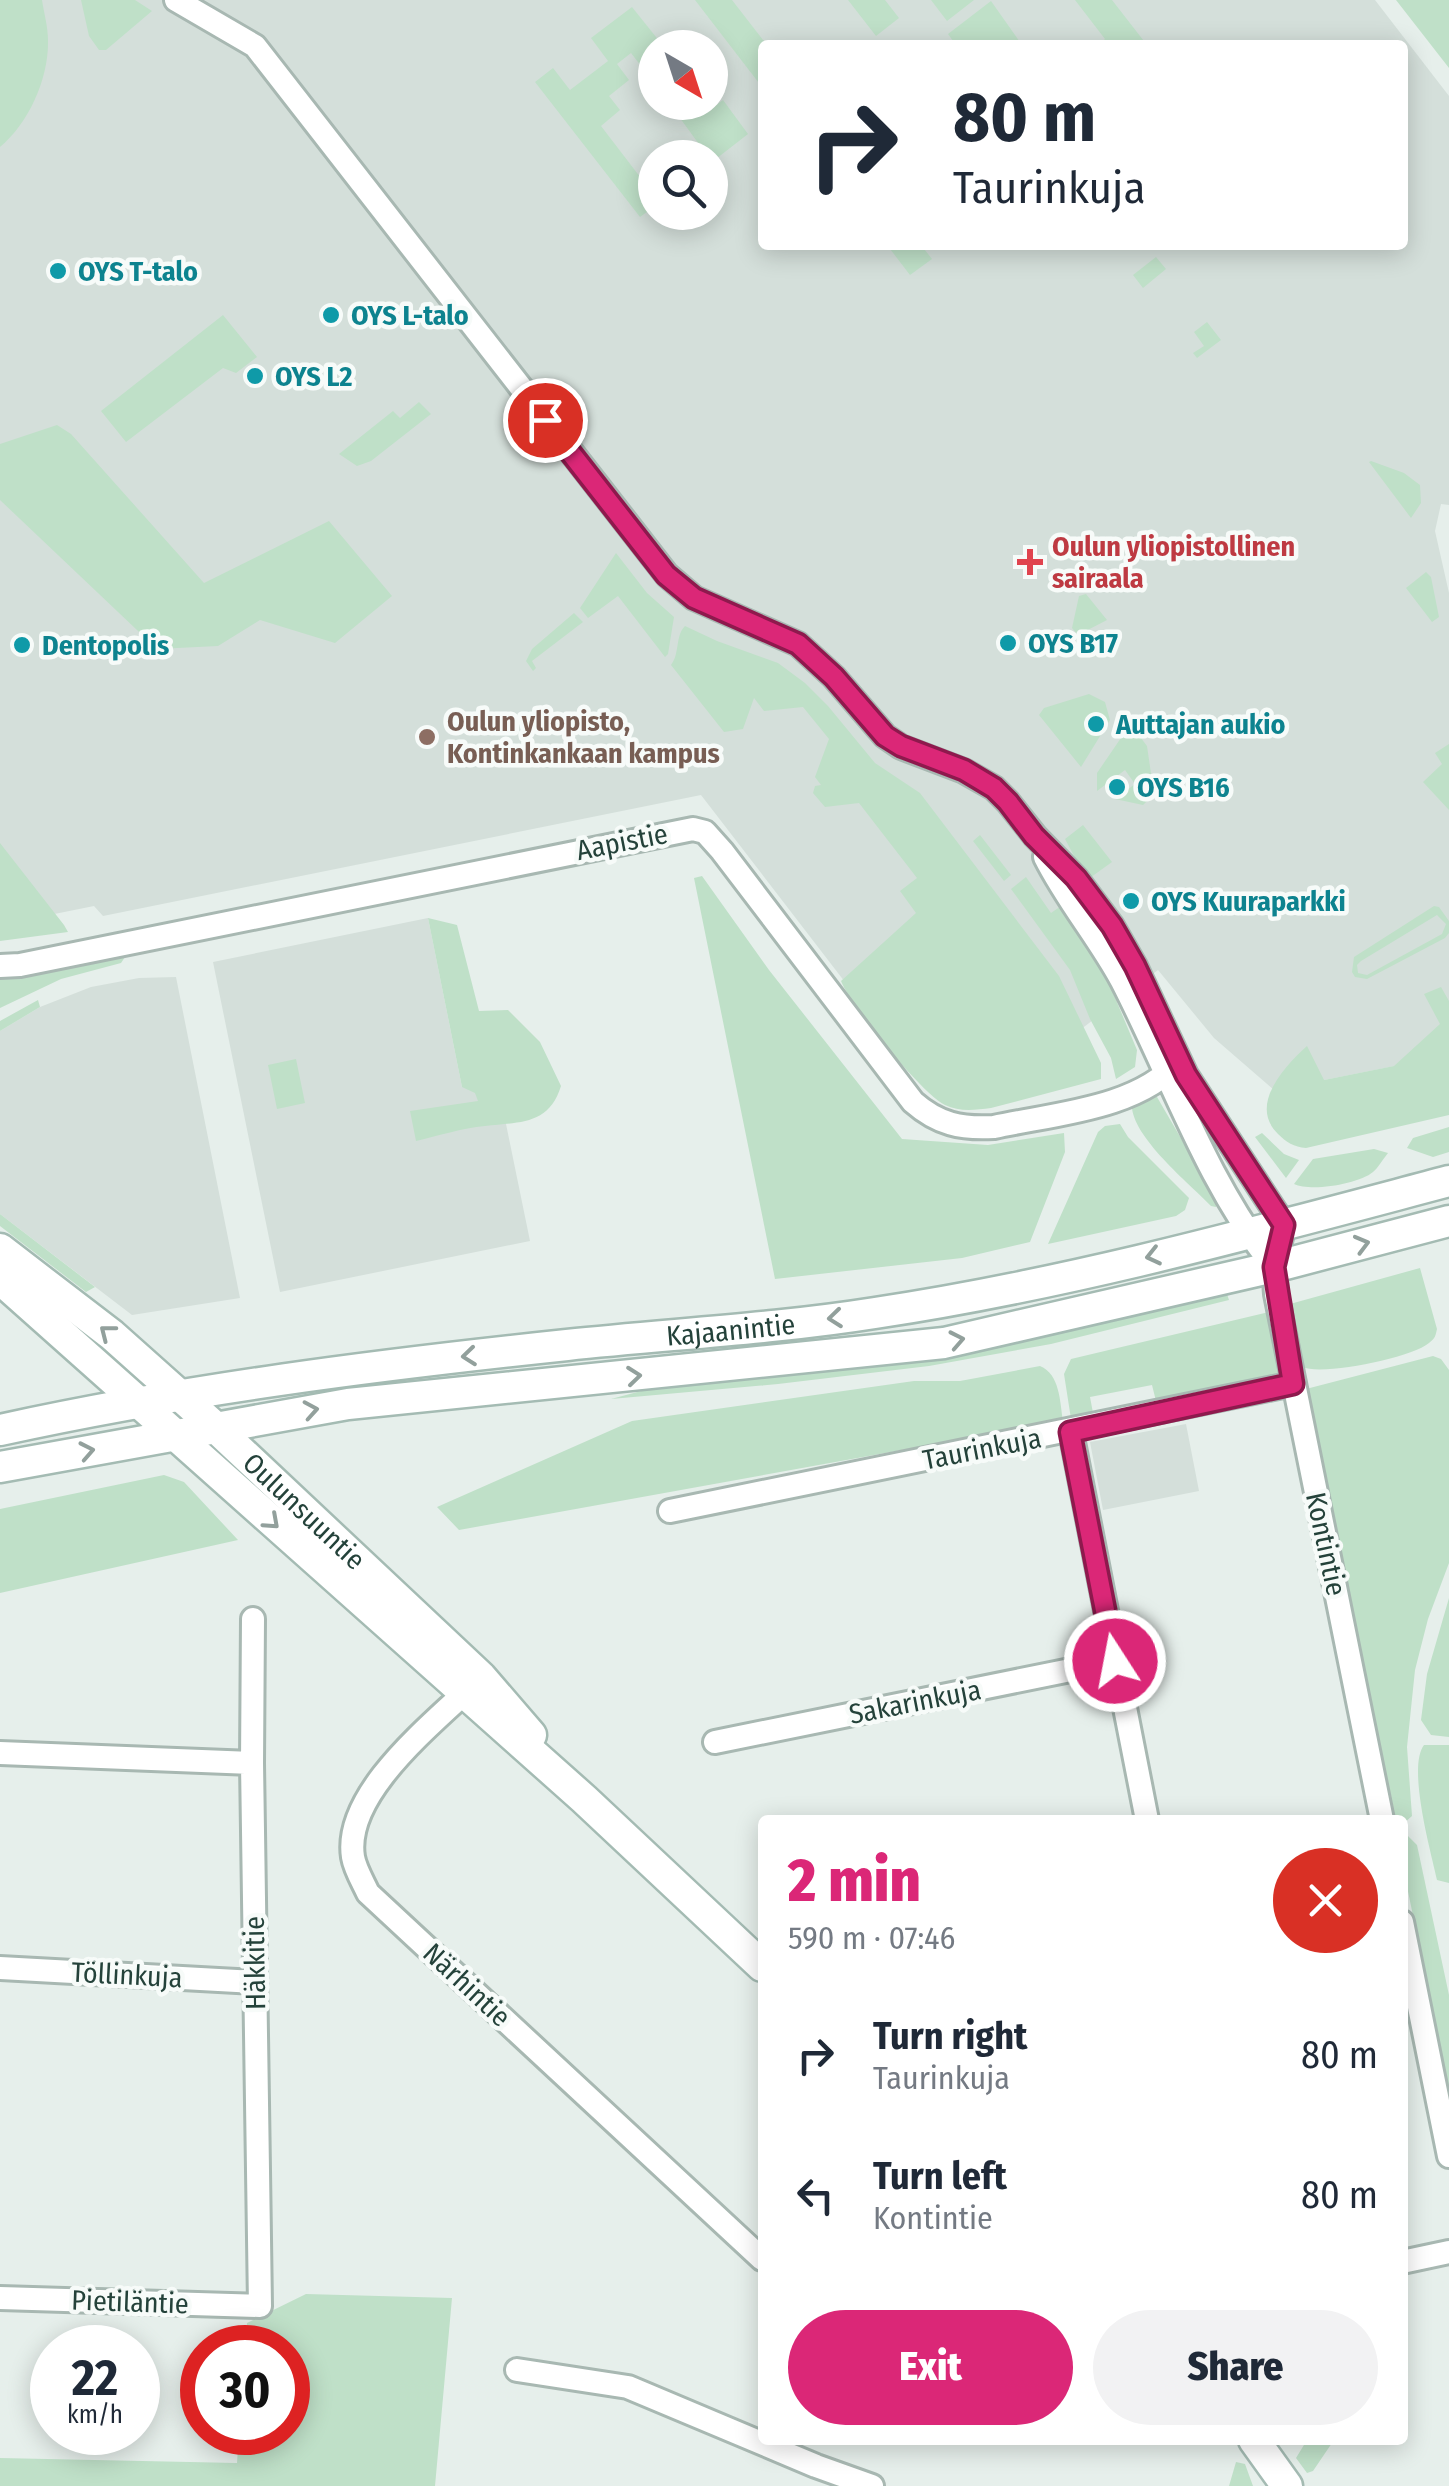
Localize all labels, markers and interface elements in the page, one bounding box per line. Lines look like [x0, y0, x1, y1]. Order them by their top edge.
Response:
north arrow [638, 30, 728, 120]
map controls [638, 30, 728, 230]
text: 80 m [953, 76, 1096, 160]
icon: right [788, 80, 918, 210]
button: search [638, 140, 728, 230]
text: Taurinkuja [953, 161, 1146, 215]
place label: OYS T-talo [78, 255, 198, 288]
marker: OYS T-talo [47, 260, 69, 282]
place label: OYS L-talo [351, 299, 469, 332]
marker: OYS L-talo [320, 304, 342, 326]
place label: OYS L2 [275, 360, 352, 393]
marker: OYS L2 [244, 365, 266, 387]
pin [503, 378, 588, 463]
icon: arrive [518, 393, 573, 448]
place label: Oulun yliopistollinen sairaala [1052, 530, 1295, 595]
marker: Oulun yliopistollinen sairaala [1017, 549, 1043, 575]
place label: OYS B17 [1028, 627, 1118, 660]
place label: Dentopolis [42, 629, 169, 662]
marker: OYS B17 [997, 632, 1019, 654]
marker: Dentopolis [11, 634, 33, 656]
place label: Oulun yliopisto, Kontinkankaan kampus [447, 705, 720, 770]
place label: Auttajan aukio [1115, 708, 1285, 741]
marker: Auttajan aukio [1085, 713, 1107, 735]
marker: Oulun yliopisto, Kontinkankaan kampus [416, 726, 438, 748]
place label: OYS B16 [1137, 771, 1230, 804]
marker: OYS B16 [1106, 776, 1128, 798]
street label: Aapistie [573, 817, 671, 867]
place label: OYS Kuuraparkki [1151, 885, 1346, 918]
marker: OYS Kuuraparkki [1120, 890, 1142, 912]
one-way arrow [1352, 1234, 1370, 1255]
one-way arrow [1145, 1244, 1162, 1265]
street label: Kajaanintie [665, 1307, 797, 1352]
one-way arrow [826, 1307, 842, 1328]
one-way arrow [100, 1326, 118, 1343]
one-way arrow [949, 1330, 965, 1351]
one-way arrow [461, 1345, 477, 1366]
one-way arrow [626, 1366, 642, 1387]
one-way arrow [302, 1400, 319, 1421]
street label: Taurinkuja [920, 1421, 1044, 1477]
one-way arrow [78, 1442, 95, 1463]
street label: Oulunsuuntie [237, 1446, 372, 1576]
street label: Kontintie [1299, 1489, 1353, 1599]
one-way arrow [260, 1510, 279, 1528]
position arrow [1063, 1609, 1167, 1713]
street label: Sakarinkuja [846, 1673, 984, 1731]
text: 2 min [788, 1845, 921, 1917]
button: close [1273, 1848, 1378, 1953]
street label: Häkkitie [238, 1916, 272, 2010]
text: 590 m · 07:46 [788, 1919, 955, 1957]
street label: Närhintie [417, 1936, 517, 2034]
street label: Töllinkuja [71, 1956, 183, 1994]
text: Turn right [873, 2013, 1027, 2059]
icon: right [788, 2028, 843, 2083]
text: 80 m [1301, 2032, 1378, 2078]
text: Taurinkuja [873, 2059, 1010, 2097]
text: Turn left [873, 2153, 1007, 2199]
icon: left [788, 2168, 843, 2223]
text: 80 m [1301, 2172, 1378, 2218]
text: Kontintie [873, 2199, 993, 2237]
street label: Pietiläntie [71, 2283, 189, 2321]
button: Exit [788, 2310, 1073, 2425]
button: Share [1093, 2310, 1378, 2425]
speed limit sign: 30 [180, 2325, 310, 2455]
text: 22 [72, 2348, 118, 2408]
text: km/h [67, 2400, 123, 2430]

